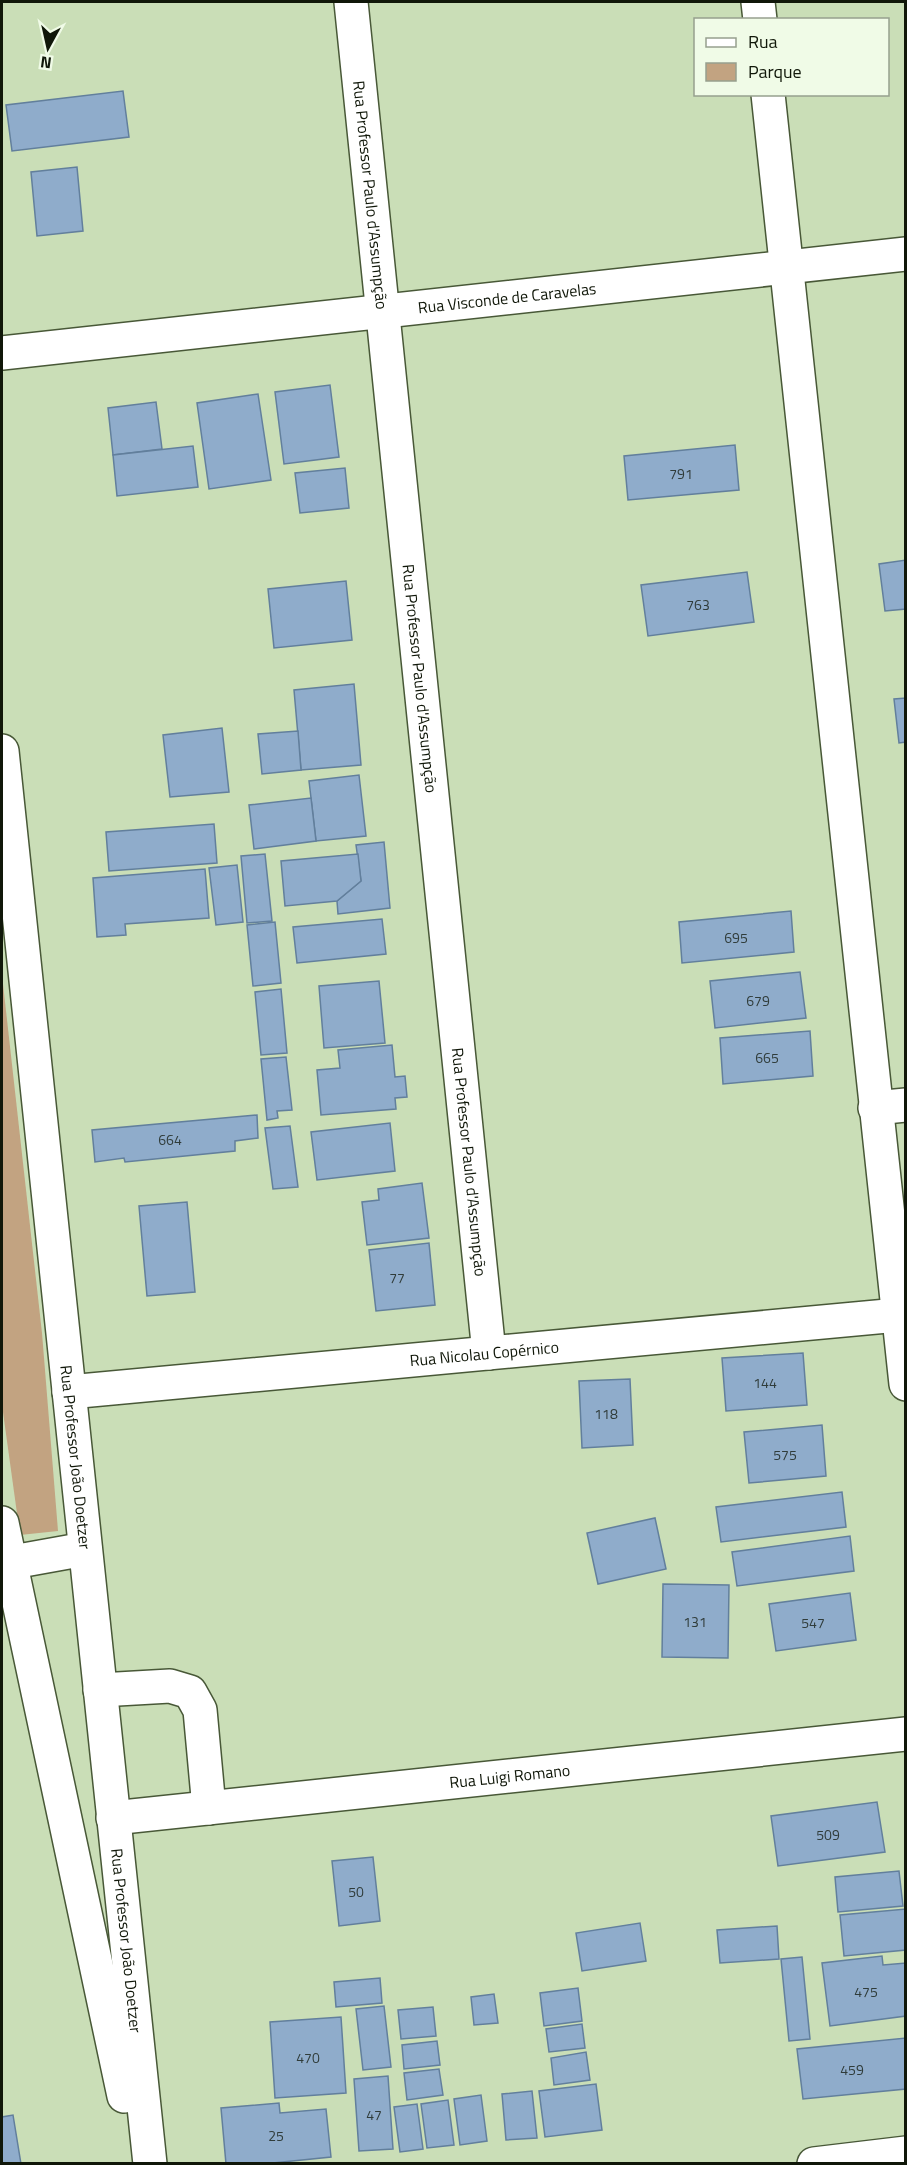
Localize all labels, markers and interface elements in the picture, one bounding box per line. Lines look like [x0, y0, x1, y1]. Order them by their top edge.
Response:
north arrow [18, 18, 78, 78]
legend [694, 18, 889, 96]
text: Rua [748, 28, 778, 55]
text: N [39, 50, 53, 76]
text: Parque [748, 58, 802, 85]
street label: Rua Professor Paulo d'Assumpção [347, 79, 394, 311]
street label: Rua Visconde de Caravelas [417, 276, 597, 319]
house number: 791 [669, 463, 693, 484]
street label: Rua Professor Paulo d'Assumpção [396, 563, 444, 794]
house number: 763 [686, 594, 710, 615]
house number: 695 [724, 927, 748, 948]
house number: 679 [746, 990, 770, 1011]
street label: Rua Professor Paulo d'Assumpção [446, 1046, 493, 1278]
house number: 665 [755, 1047, 779, 1068]
house number: 664 [158, 1129, 182, 1150]
house number: 77 [389, 1267, 405, 1288]
street label: Rua Nicolau Copérnico [408, 1335, 560, 1372]
street label: Rua Professor João Doetzer [54, 1364, 98, 1551]
house number: 144 [753, 1372, 777, 1393]
house number: 118 [594, 1403, 618, 1424]
house number: 575 [773, 1444, 797, 1465]
house number: 131 [683, 1611, 707, 1632]
house number: 547 [801, 1612, 825, 1633]
street label: Rua Luigi Romano [448, 1758, 571, 1794]
house number: 509 [816, 1824, 840, 1845]
street label: Rua Professor João Doetzer [105, 1847, 148, 2034]
house number: 50 [348, 1881, 364, 1902]
house number: 475 [854, 1981, 878, 2002]
house number: 470 [296, 2047, 320, 2068]
house number: 459 [840, 2059, 864, 2080]
house number: 47 [366, 2104, 382, 2125]
house number: 25 [268, 2125, 284, 2146]

